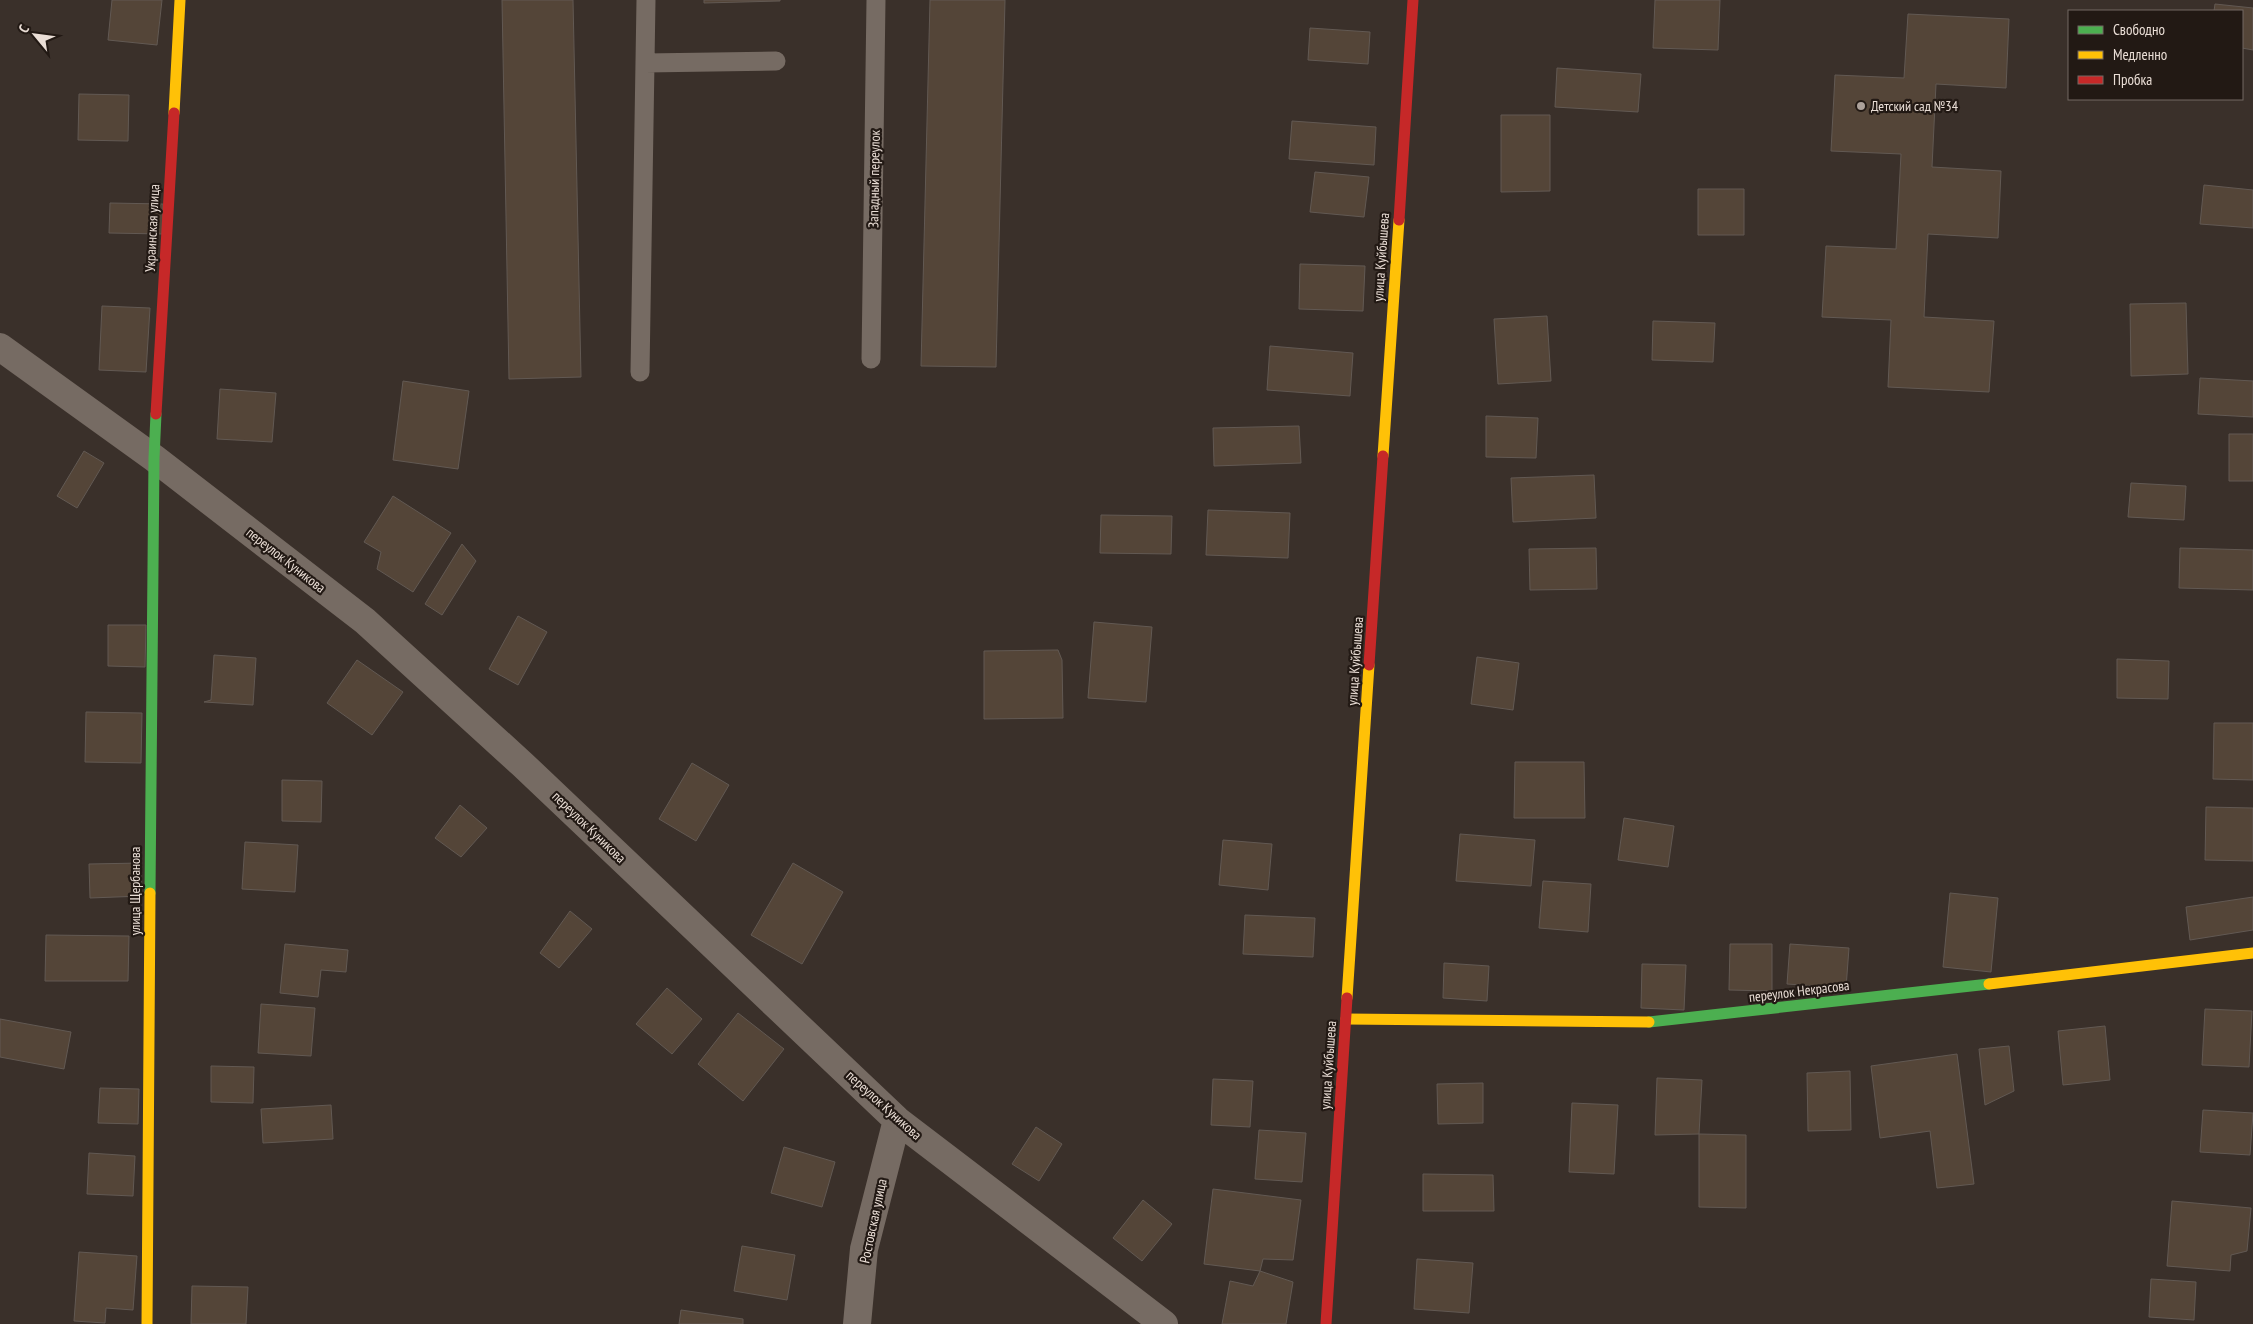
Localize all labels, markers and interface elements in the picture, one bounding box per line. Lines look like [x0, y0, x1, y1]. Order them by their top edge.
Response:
north arrow [10, 10, 60, 60]
legend [2068, 10, 2243, 100]
text: Свободно [2113, 20, 2165, 39]
text: С [14, 21, 33, 36]
text: Медленно [2113, 45, 2167, 64]
text: Пробка [2113, 70, 2152, 89]
place label: Детский сад №34 [1871, 97, 1959, 115]
marker: Детский сад №34 [1855, 100, 1867, 112]
street label: Западный переулок [864, 129, 884, 228]
street label: Украинская улица [141, 184, 163, 272]
street label: улица Куйбышева [1369, 212, 1393, 302]
street label: переулок Куникова [243, 523, 329, 597]
street label: улица Куйбышева [1343, 616, 1367, 706]
street label: переулок Куникова [548, 787, 630, 867]
street label: улица Щербанова [126, 847, 144, 935]
street label: переулок Некрасова [1748, 976, 1850, 1006]
street label: улица Куйбышева [1316, 1020, 1340, 1110]
street label: переулок Куникова [842, 1066, 926, 1144]
street label: Ростовская улица [855, 1177, 891, 1265]

